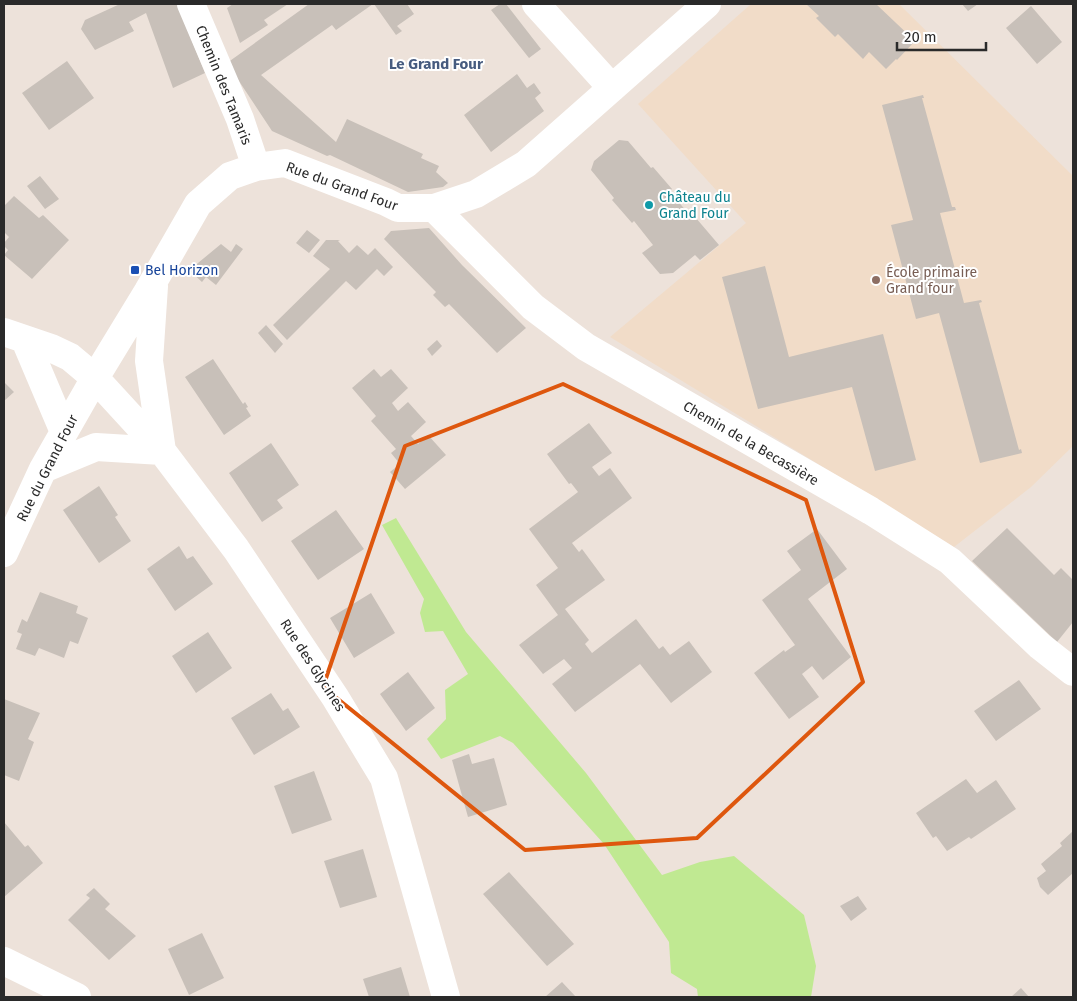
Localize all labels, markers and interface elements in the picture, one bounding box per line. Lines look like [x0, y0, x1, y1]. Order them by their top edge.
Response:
scale bar [897, 20, 986, 52]
street label: Chemin des Tamaris [192, 23, 255, 148]
text: 20 m [904, 28, 937, 46]
district label: Le Grand Four [389, 55, 484, 73]
street label: Rue du Grand Four [284, 158, 401, 215]
place label: Château du Grand Four [659, 189, 731, 222]
marker: Château du Grand Four [643, 199, 655, 211]
place label: Bel Horizon [145, 262, 218, 279]
place label: École primaire Grand four [886, 263, 977, 297]
marker: Bel Horizon [129, 264, 141, 276]
marker: École primaire Grand four [870, 274, 882, 286]
street label: Chemin de la Becassière [680, 398, 822, 489]
street label: Rue du Grand Four [13, 411, 82, 525]
street label: Rue des Glycines [276, 616, 349, 715]

